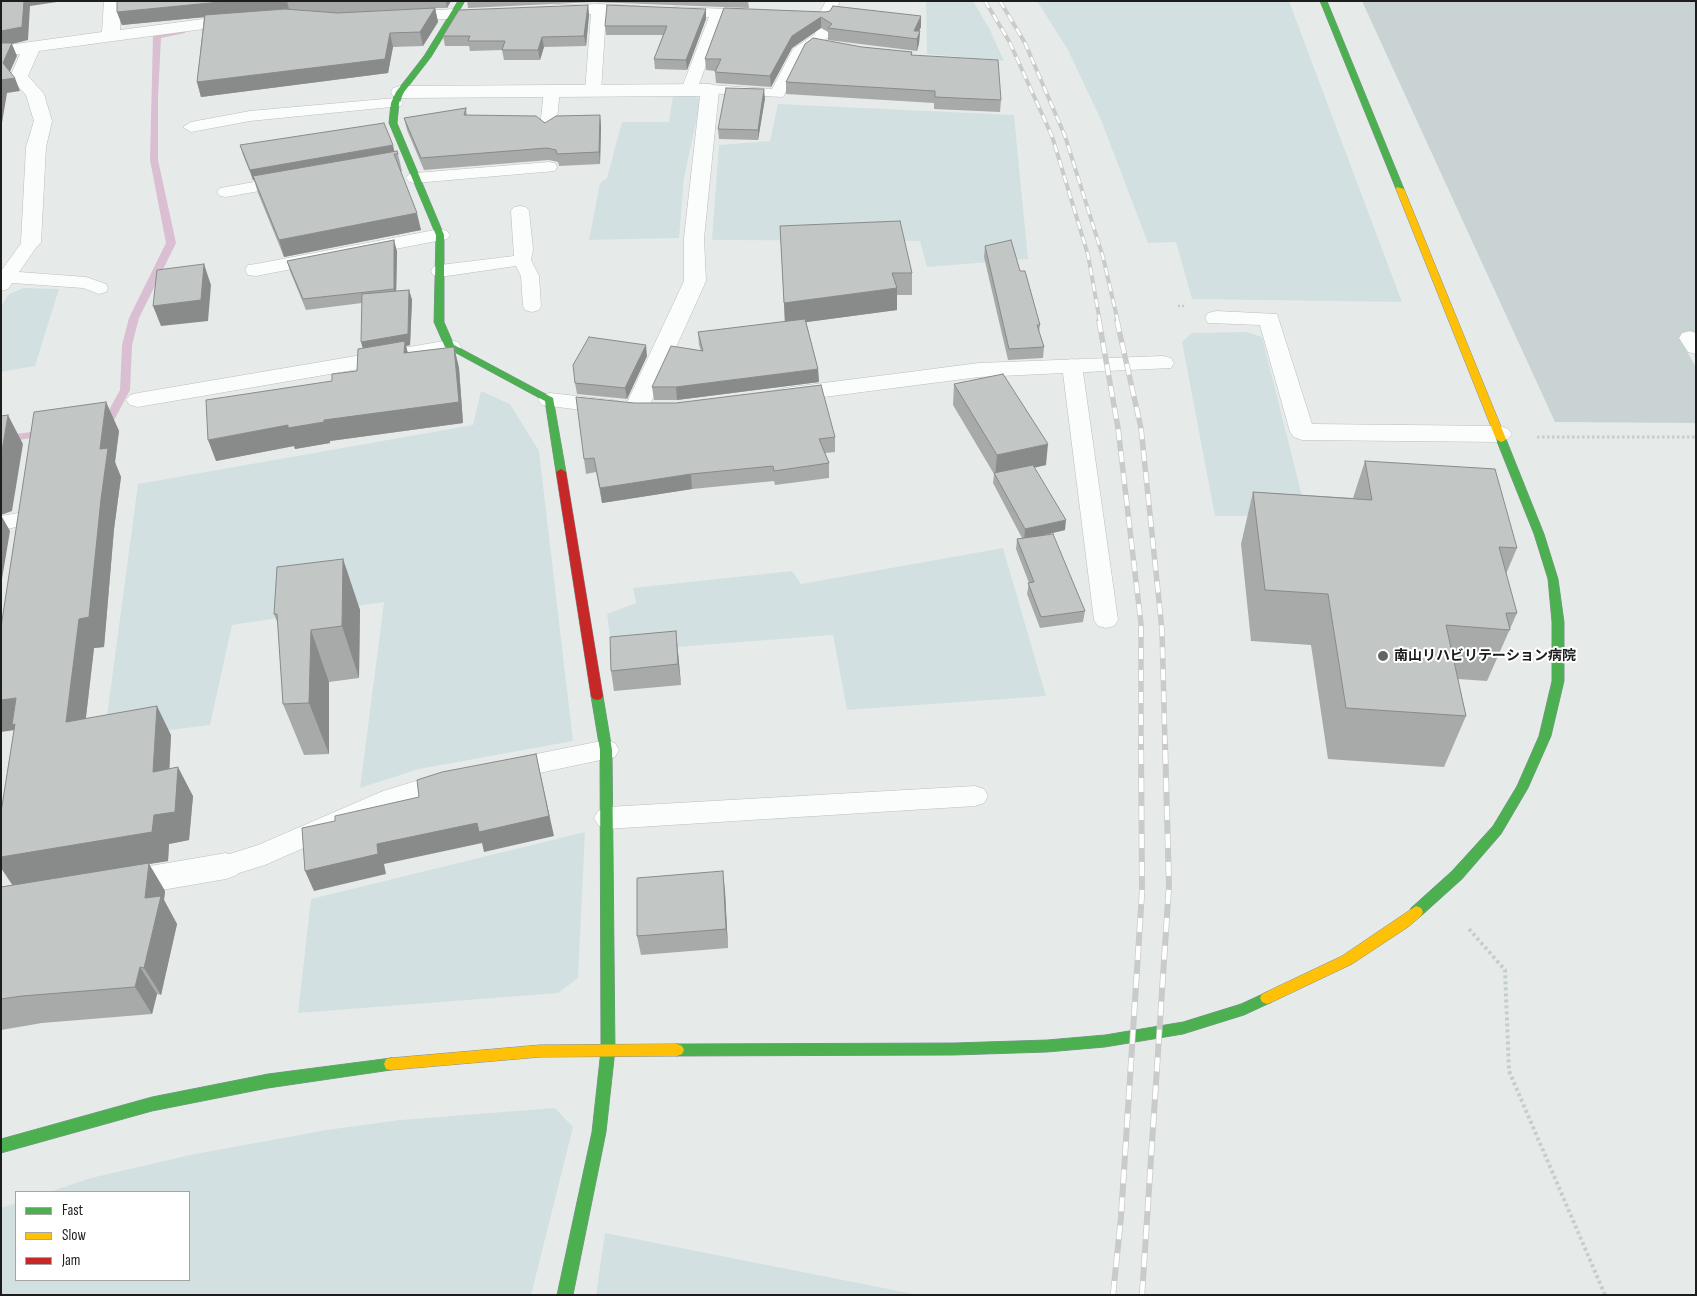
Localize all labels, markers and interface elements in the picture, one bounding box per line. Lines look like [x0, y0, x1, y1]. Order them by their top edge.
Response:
place label: 南山リハビリテーション病院 [1394, 648, 1576, 664]
marker: 南山リハビリテーション病院 [1376, 649, 1390, 663]
legend [15, 1191, 190, 1281]
text: Fast [62, 1201, 83, 1220]
text: Slow [62, 1226, 86, 1245]
text: Jam [62, 1251, 80, 1270]

